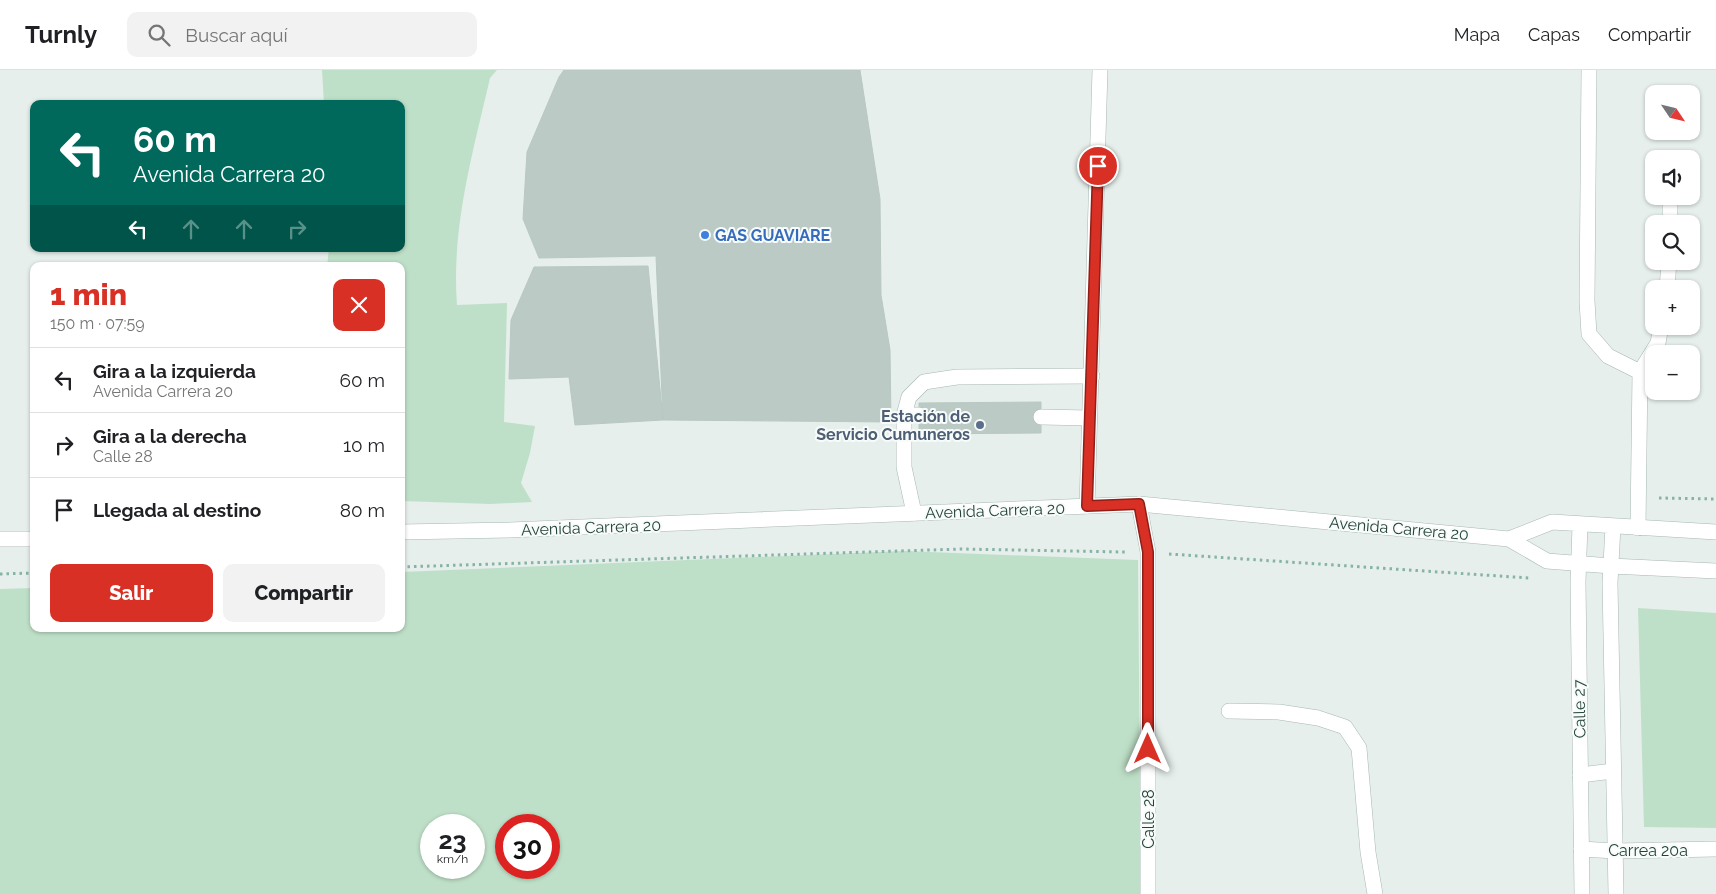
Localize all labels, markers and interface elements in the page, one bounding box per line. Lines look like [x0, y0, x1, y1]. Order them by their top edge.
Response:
search box [127, 12, 477, 57]
text: Turnly [25, 20, 97, 49]
icon: search [145, 21, 173, 49]
text: Buscar aquí [185, 24, 288, 46]
text: Mapa [1454, 24, 1500, 45]
text: Capas [1528, 24, 1580, 45]
text: Compartir [1608, 24, 1691, 45]
north arrow [1645, 85, 1700, 140]
map controls [1645, 85, 1700, 400]
text: 60 m [133, 119, 217, 160]
icon: left [50, 120, 115, 185]
pin [1077, 145, 1119, 187]
button: sound [1645, 150, 1700, 205]
icon: arrive [1084, 152, 1112, 180]
text: Avenida Carrera 20 [133, 161, 326, 187]
icon: left [124, 215, 152, 243]
icon: ahead [177, 215, 205, 243]
icon: ahead [230, 215, 258, 243]
icon: right [283, 215, 311, 243]
button: search [1645, 215, 1700, 270]
place label: GAS GUAVIARE [715, 226, 831, 245]
marker: GAS GUAVIARE [699, 229, 711, 241]
text: 1 min [50, 277, 127, 312]
button: close [333, 279, 385, 331]
button: + [1645, 280, 1700, 335]
text: 150 m · 07:59 [50, 314, 145, 333]
button: − [1645, 345, 1700, 400]
text: Gira a la izquierda [93, 360, 256, 382]
icon: left [50, 366, 78, 394]
text: 60 m [340, 369, 385, 391]
text: Avenida Carrera 20 [93, 382, 233, 401]
place label: Estación de Servicio Cumuneros [816, 407, 970, 444]
marker: Estación de Servicio Cumuneros [974, 419, 986, 431]
text: Gira a la derecha [93, 425, 247, 447]
icon: right [50, 431, 78, 459]
text: 10 m [343, 434, 385, 456]
text: Calle 28 [93, 447, 153, 466]
icon: arrive [50, 496, 78, 524]
text: Llegada al destino [93, 499, 261, 521]
text: 80 m [340, 499, 385, 521]
street label: Avenida Carrera 20 [925, 499, 1065, 522]
street label: Avenida Carrera 20 [1328, 513, 1470, 544]
street label: Avenida Carrera 20 [521, 516, 661, 539]
button: Salir [50, 564, 213, 622]
button: Compartir [223, 564, 385, 622]
street label: Calle 27 [1569, 679, 1590, 739]
position arrow [1121, 722, 1173, 774]
street label: Calle 28 [1139, 789, 1158, 849]
speed limit sign: 30 [495, 814, 560, 879]
text: 23 [438, 825, 467, 855]
street label: Carrea 20a [1608, 841, 1688, 860]
text: km/h [437, 852, 468, 866]

